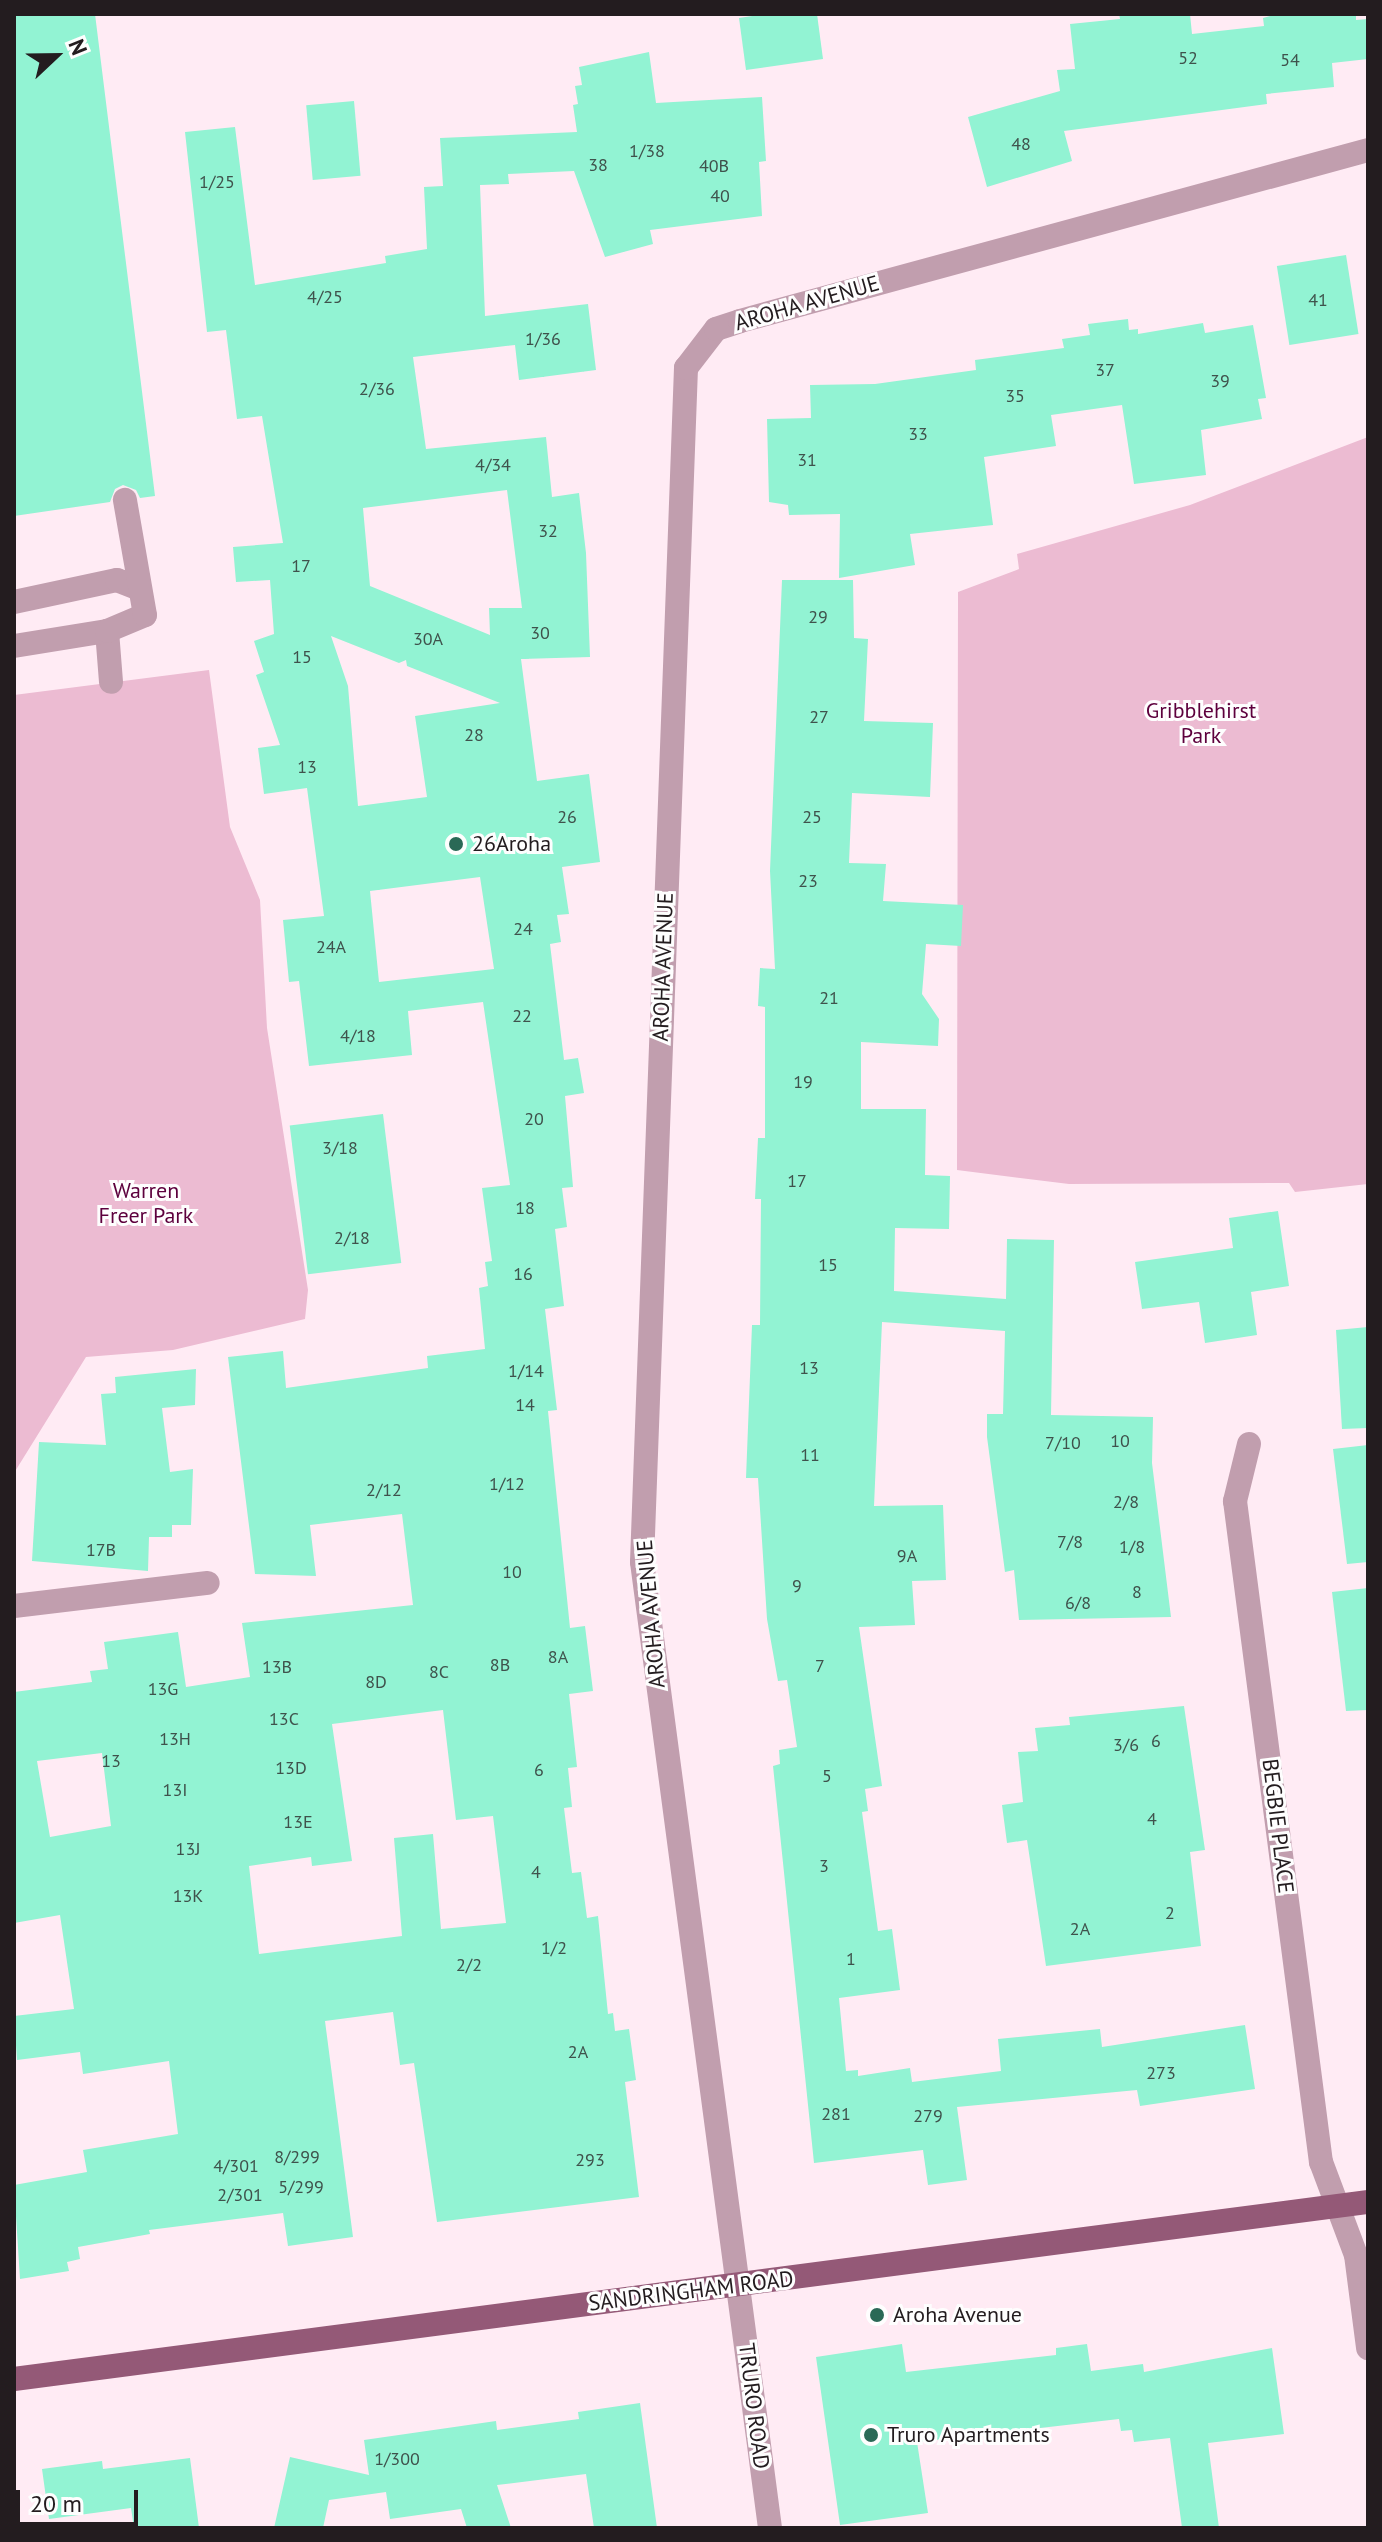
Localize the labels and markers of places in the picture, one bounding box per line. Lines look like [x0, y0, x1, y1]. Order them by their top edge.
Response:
place label: 26Aroha [472, 831, 551, 857]
marker: 26Aroha [447, 835, 465, 853]
place label: Aroha Avenue [893, 2302, 1023, 2328]
marker: Aroha Avenue [868, 2306, 886, 2324]
place label: Truro Apartments [887, 2422, 1050, 2448]
marker: Truro Apartments [862, 2426, 880, 2444]

